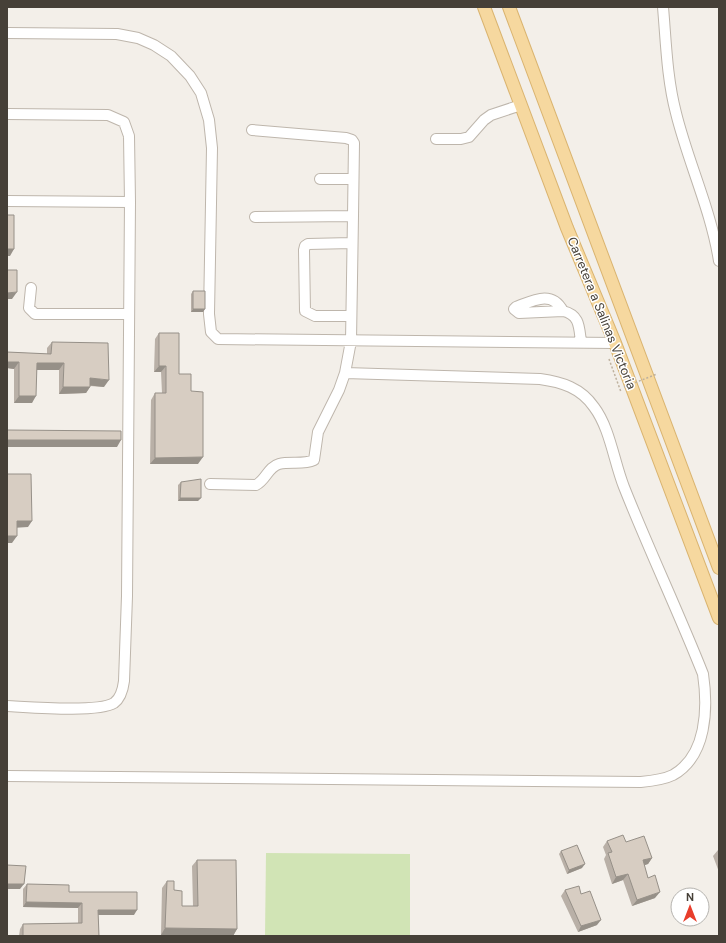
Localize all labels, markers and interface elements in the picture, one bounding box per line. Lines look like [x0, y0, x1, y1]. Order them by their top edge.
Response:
street label: Carretera a Salinas Victoria [564, 234, 640, 392]
north arrow [670, 887, 710, 927]
text: N [686, 890, 694, 904]

